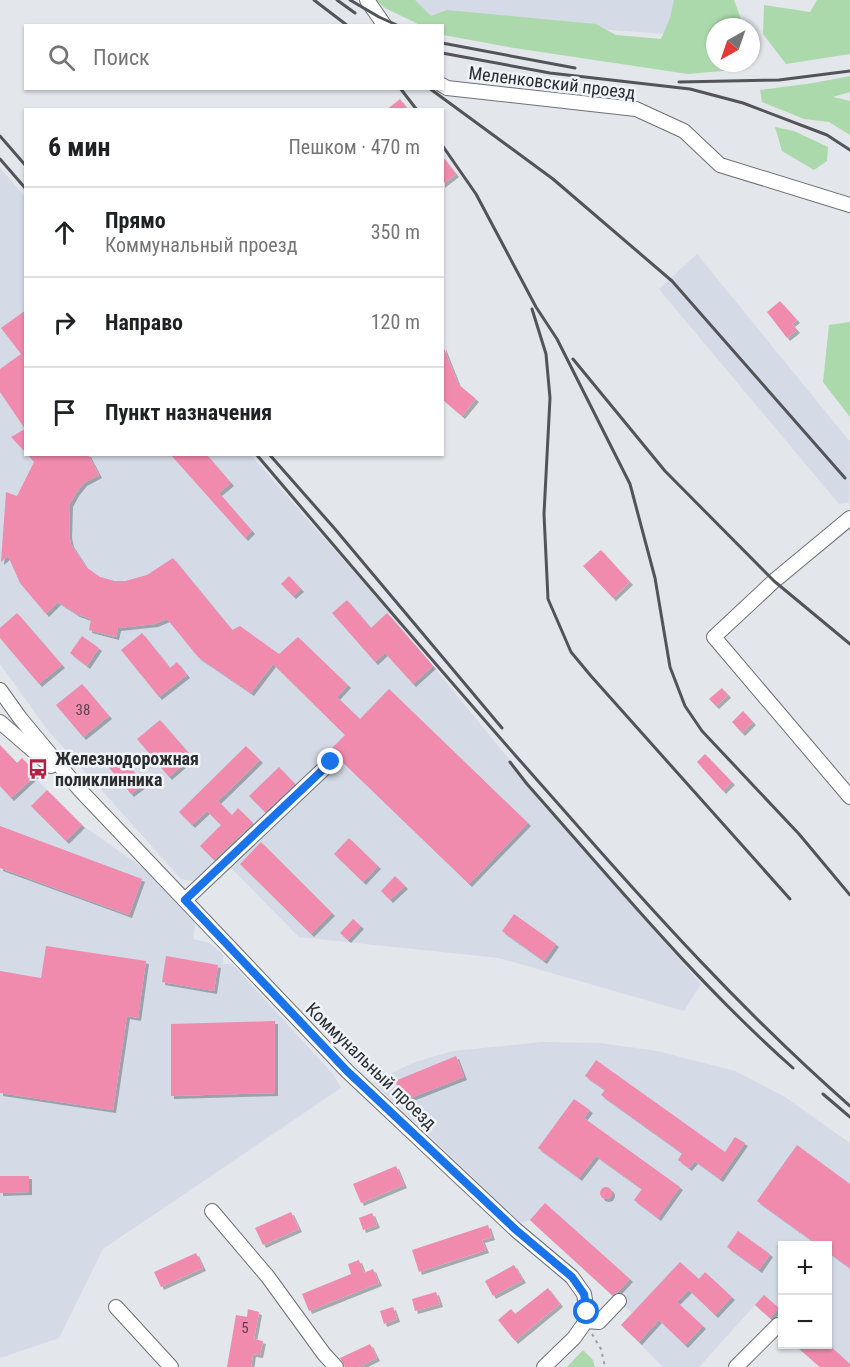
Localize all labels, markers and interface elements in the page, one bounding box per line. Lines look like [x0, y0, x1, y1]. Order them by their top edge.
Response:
north arrow [706, 18, 760, 72]
search box [24, 24, 444, 90]
icon: search [45, 41, 78, 74]
text: Поиск [93, 45, 150, 70]
street label: Меленковский проезд [467, 62, 637, 103]
text: 6 мин [48, 132, 110, 162]
text: Пешком · 470 m [288, 135, 420, 159]
text: Прямо [105, 208, 166, 233]
icon: ahead [48, 216, 81, 249]
text: 350 m [371, 220, 420, 244]
text: Коммунальный проезд [105, 233, 297, 257]
icon: right [48, 306, 81, 339]
text: Направо [105, 310, 183, 335]
text: 120 m [371, 310, 420, 334]
icon: arrive [48, 396, 81, 429]
text: Пункт назначения [105, 400, 272, 425]
house number: 38 [76, 701, 90, 719]
place label: Железнодорожная поликлинника [55, 748, 199, 790]
route end [317, 748, 343, 774]
bus stop icon: Железнодорожная поликлинника [26, 757, 50, 781]
street label: Коммунальный проезд [302, 998, 441, 1134]
map controls [778, 1241, 832, 1349]
button: + [778, 1241, 832, 1295]
button: − [778, 1295, 832, 1349]
route start [573, 1298, 599, 1324]
house number: 5 [241, 1319, 249, 1337]

